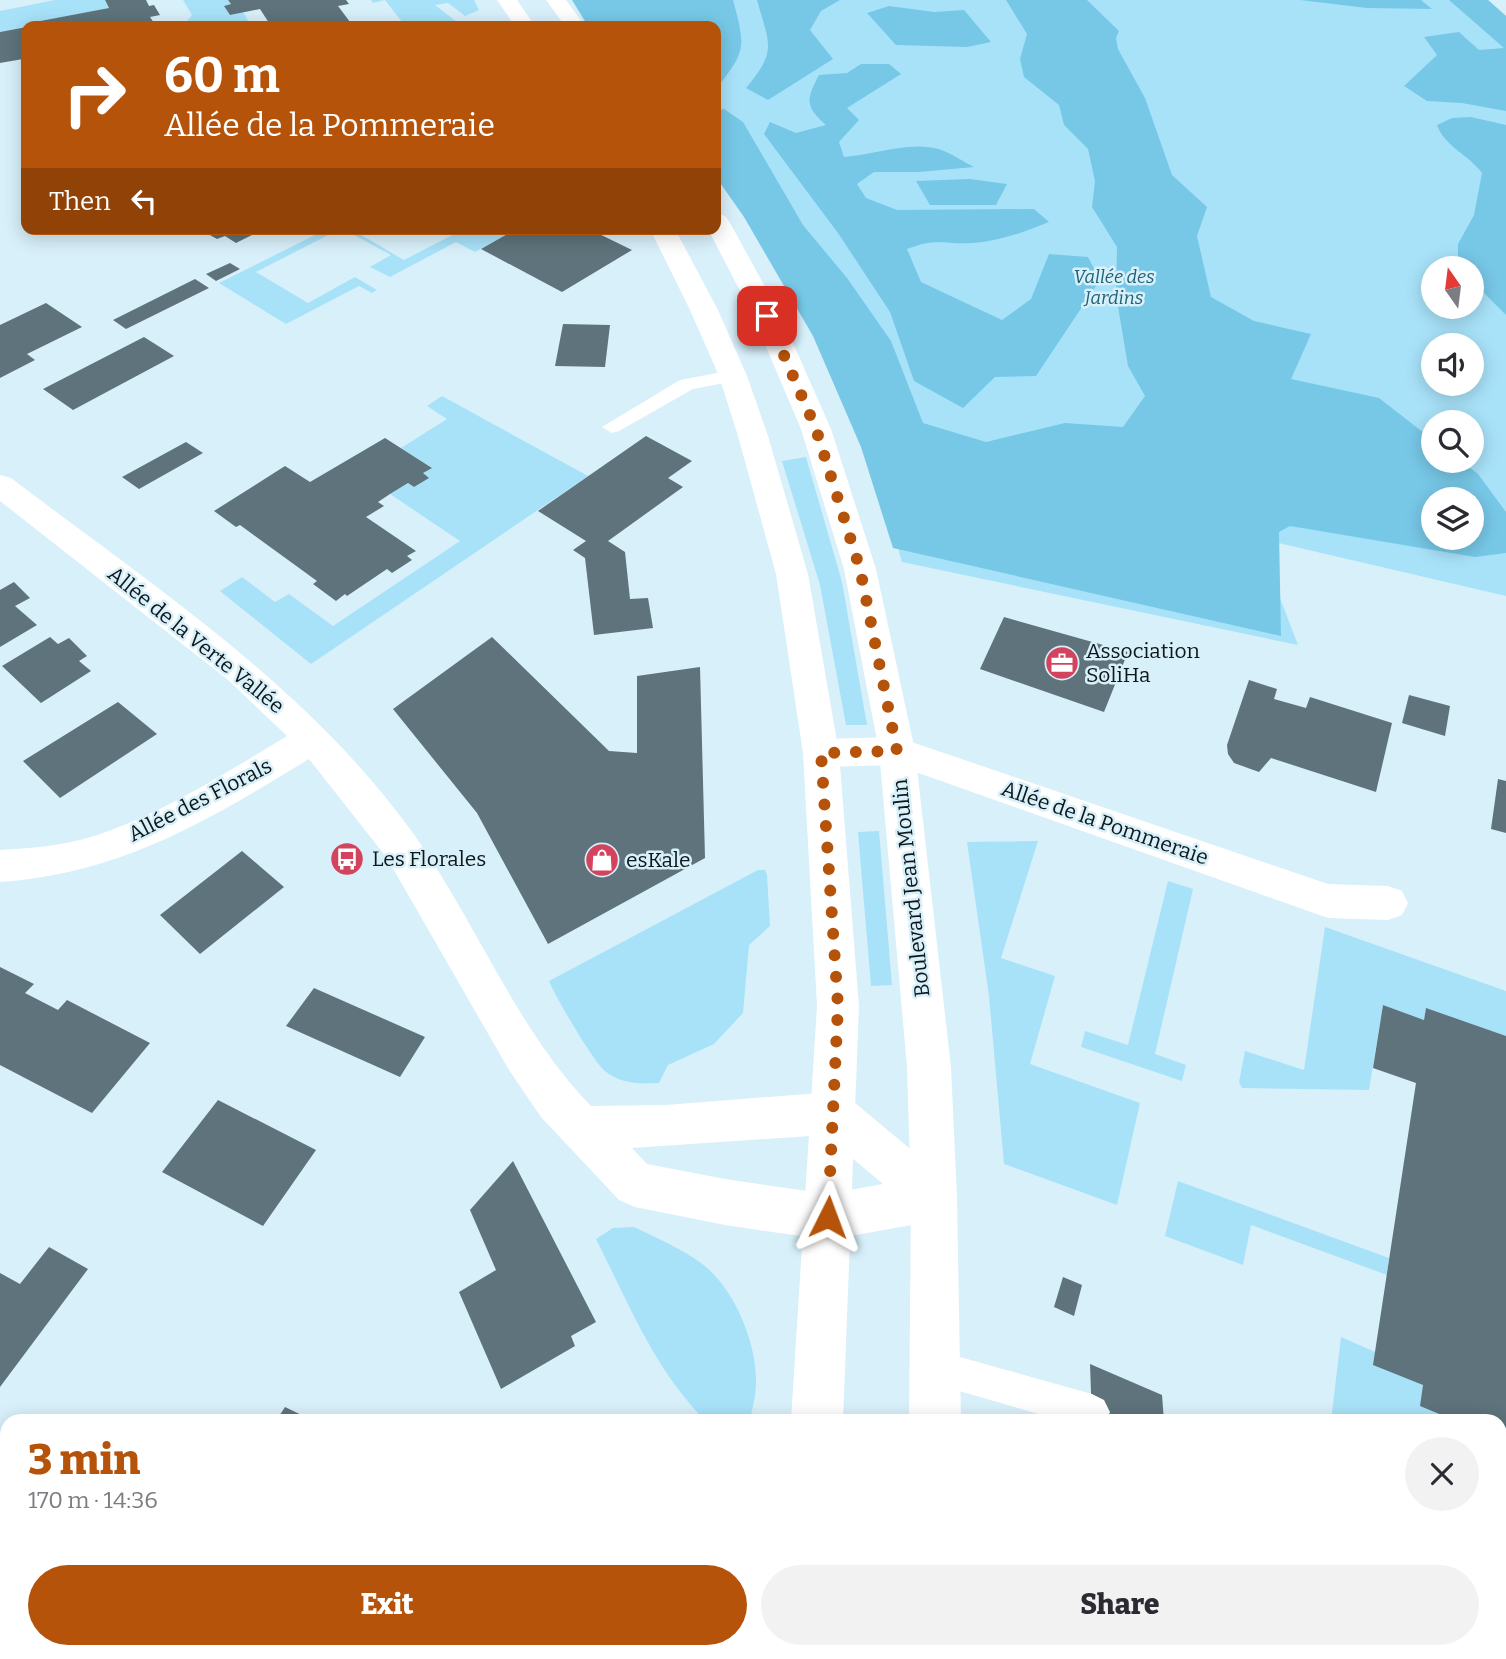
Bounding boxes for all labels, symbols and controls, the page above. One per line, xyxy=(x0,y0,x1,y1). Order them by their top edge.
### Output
text: 60 m xyxy=(164,46,280,105)
icon: right xyxy=(49,49,140,140)
text: Allée de la Pommeraie xyxy=(164,106,495,144)
icon: left xyxy=(125,182,163,220)
text: Then xyxy=(49,186,111,217)
north arrow xyxy=(1421,256,1484,318)
map controls xyxy=(1421,256,1484,550)
park label: Vallée des Jardins xyxy=(1073,266,1155,309)
pin xyxy=(737,286,797,346)
icon: arrive xyxy=(748,297,786,335)
button: sound xyxy=(1421,333,1484,396)
button: search xyxy=(1421,410,1484,473)
button: layers xyxy=(1421,487,1484,550)
street label: Allée de la Verte Vallée xyxy=(102,561,290,719)
place label: Association SoliHa xyxy=(1086,638,1200,688)
office icon: Association SoliHa xyxy=(1043,644,1081,682)
street label: Allée des Florals xyxy=(124,753,276,847)
street label: Allée de la Pommeraie xyxy=(998,775,1212,871)
street label: Boulevard Jean Moulin xyxy=(887,778,935,998)
bus stop icon: Les Florales xyxy=(328,840,366,878)
shop icon: esKale xyxy=(583,841,621,879)
place label: Les Florales xyxy=(372,846,486,872)
place label: esKale xyxy=(626,847,691,873)
position arrow xyxy=(791,1180,865,1254)
text: 3 min xyxy=(28,1435,141,1485)
button: close xyxy=(1405,1437,1479,1511)
text: 170 m · 14:36 xyxy=(28,1486,158,1514)
button: Exit xyxy=(28,1565,747,1645)
button: Share xyxy=(761,1565,1479,1645)

